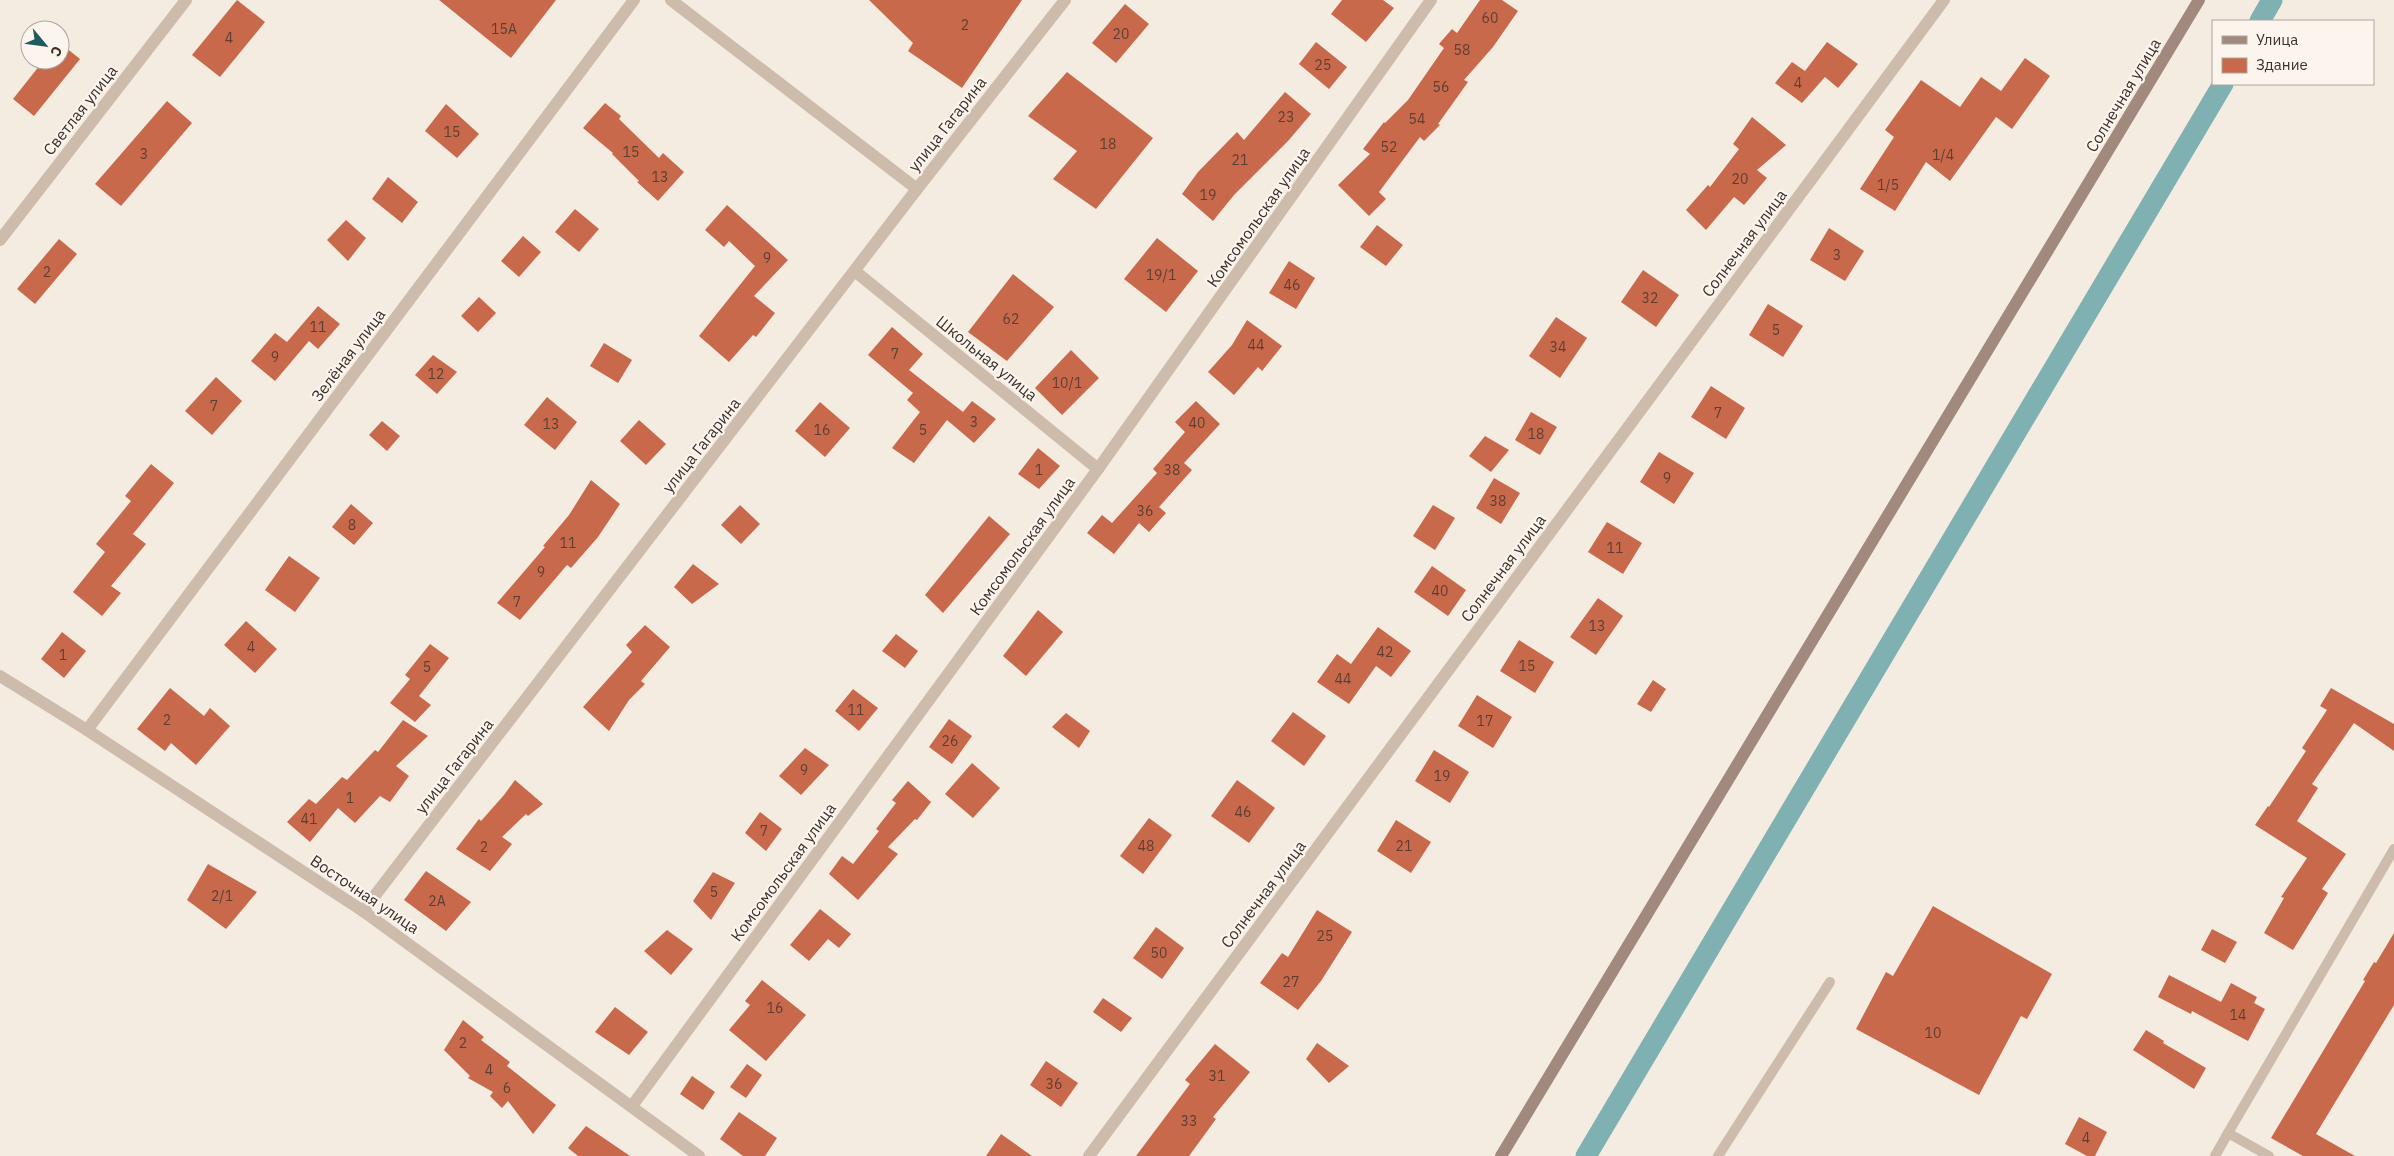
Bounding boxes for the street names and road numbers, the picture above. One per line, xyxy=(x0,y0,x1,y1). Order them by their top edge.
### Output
street label: Солнечная улица xyxy=(2081,34,2165,156)
street label: Светлая улица xyxy=(39,61,122,159)
street label: улица Гагарина xyxy=(904,72,991,176)
street label: Комсомольская улица xyxy=(1202,143,1314,291)
street label: Солнечная улица xyxy=(1697,185,1791,301)
street label: Зелёная улица xyxy=(307,304,390,405)
street label: Школьная улица xyxy=(932,311,1042,405)
street label: улица Гагарина xyxy=(658,393,745,497)
street label: Комсомольская улица xyxy=(965,472,1079,619)
street label: Солнечная улица xyxy=(1456,510,1550,626)
street label: улица Гагарина xyxy=(411,714,498,818)
street label: Комсомольская улица xyxy=(726,798,840,945)
street label: Солнечная улица xyxy=(1216,836,1310,952)
street label: Восточная улица xyxy=(307,850,424,938)

